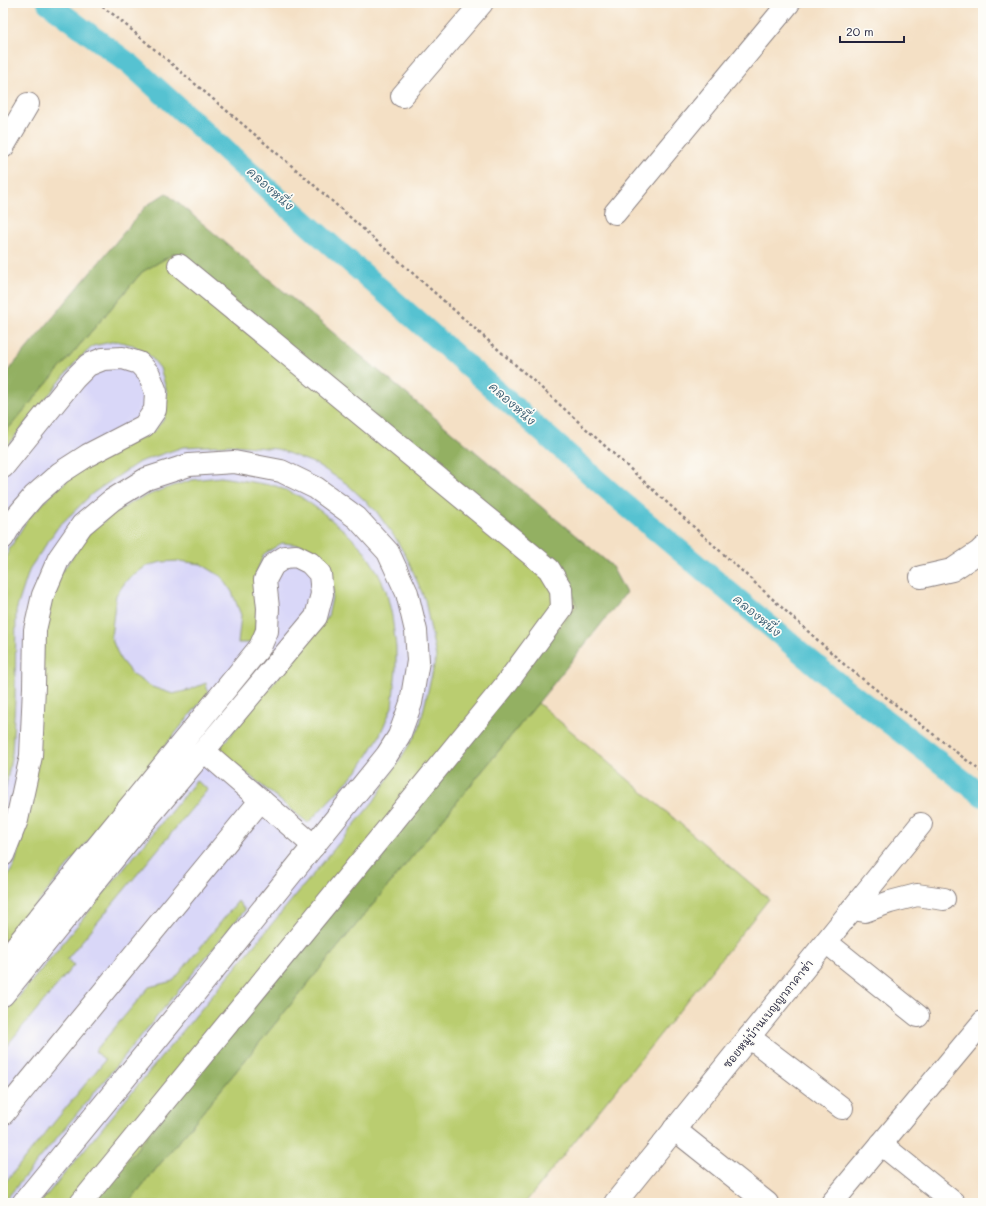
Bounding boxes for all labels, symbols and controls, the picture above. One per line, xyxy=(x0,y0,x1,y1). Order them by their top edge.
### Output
scale bar xyxy=(840,18,904,44)
text: 20 m xyxy=(846,23,874,39)
water label: คลองหนึ่ง xyxy=(244,162,299,213)
water label: คลองหนึ่ง xyxy=(486,377,541,428)
water label: คลองหนึ่ง xyxy=(730,589,786,640)
street label: ซอยหมู่บ้านเบญญาภาคาซ่า xyxy=(719,956,818,1072)

